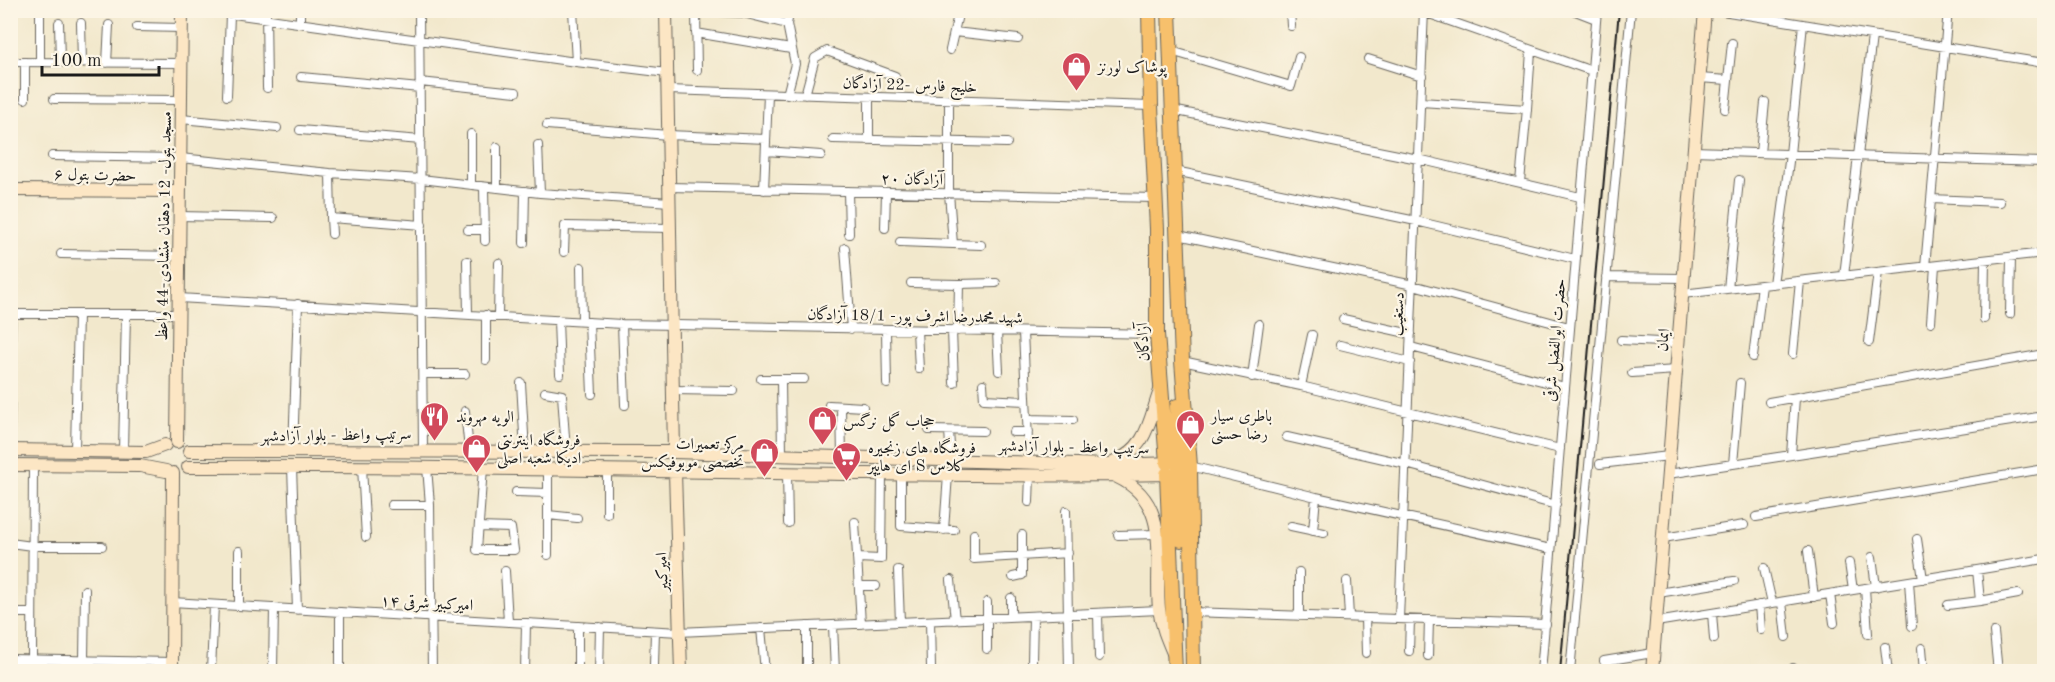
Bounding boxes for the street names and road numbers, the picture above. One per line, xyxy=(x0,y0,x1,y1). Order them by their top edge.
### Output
street label: خلیج فارس -22 آزادگان xyxy=(842,73,978,101)
street label: مسجد بتول- 12 دهقان منشادی-44 واعظ xyxy=(154,111,176,341)
street label: حضرت بتول ۶ xyxy=(54,167,136,186)
street label: ۲۰ آزادگان xyxy=(881,168,945,189)
street label: حضرت ابوالفضل شرقی xyxy=(1542,278,1571,402)
street label: دستغیب xyxy=(1390,292,1409,336)
street label: شهید محمدرضا اشرف پور- 18/1 آزادگان xyxy=(807,304,1023,329)
street label: آزادگان xyxy=(1132,321,1153,362)
street label: ایمان xyxy=(1655,328,1673,352)
street label: سرتیپ واعظ - بلوار آزادشهر xyxy=(259,424,412,448)
street label: سرتیپ واعظ - بلوار آزادشهر xyxy=(996,436,1149,460)
street label: امیرکبیر xyxy=(653,552,672,594)
street label: ۱۴ امیرکبیر شرقی xyxy=(380,593,474,615)

